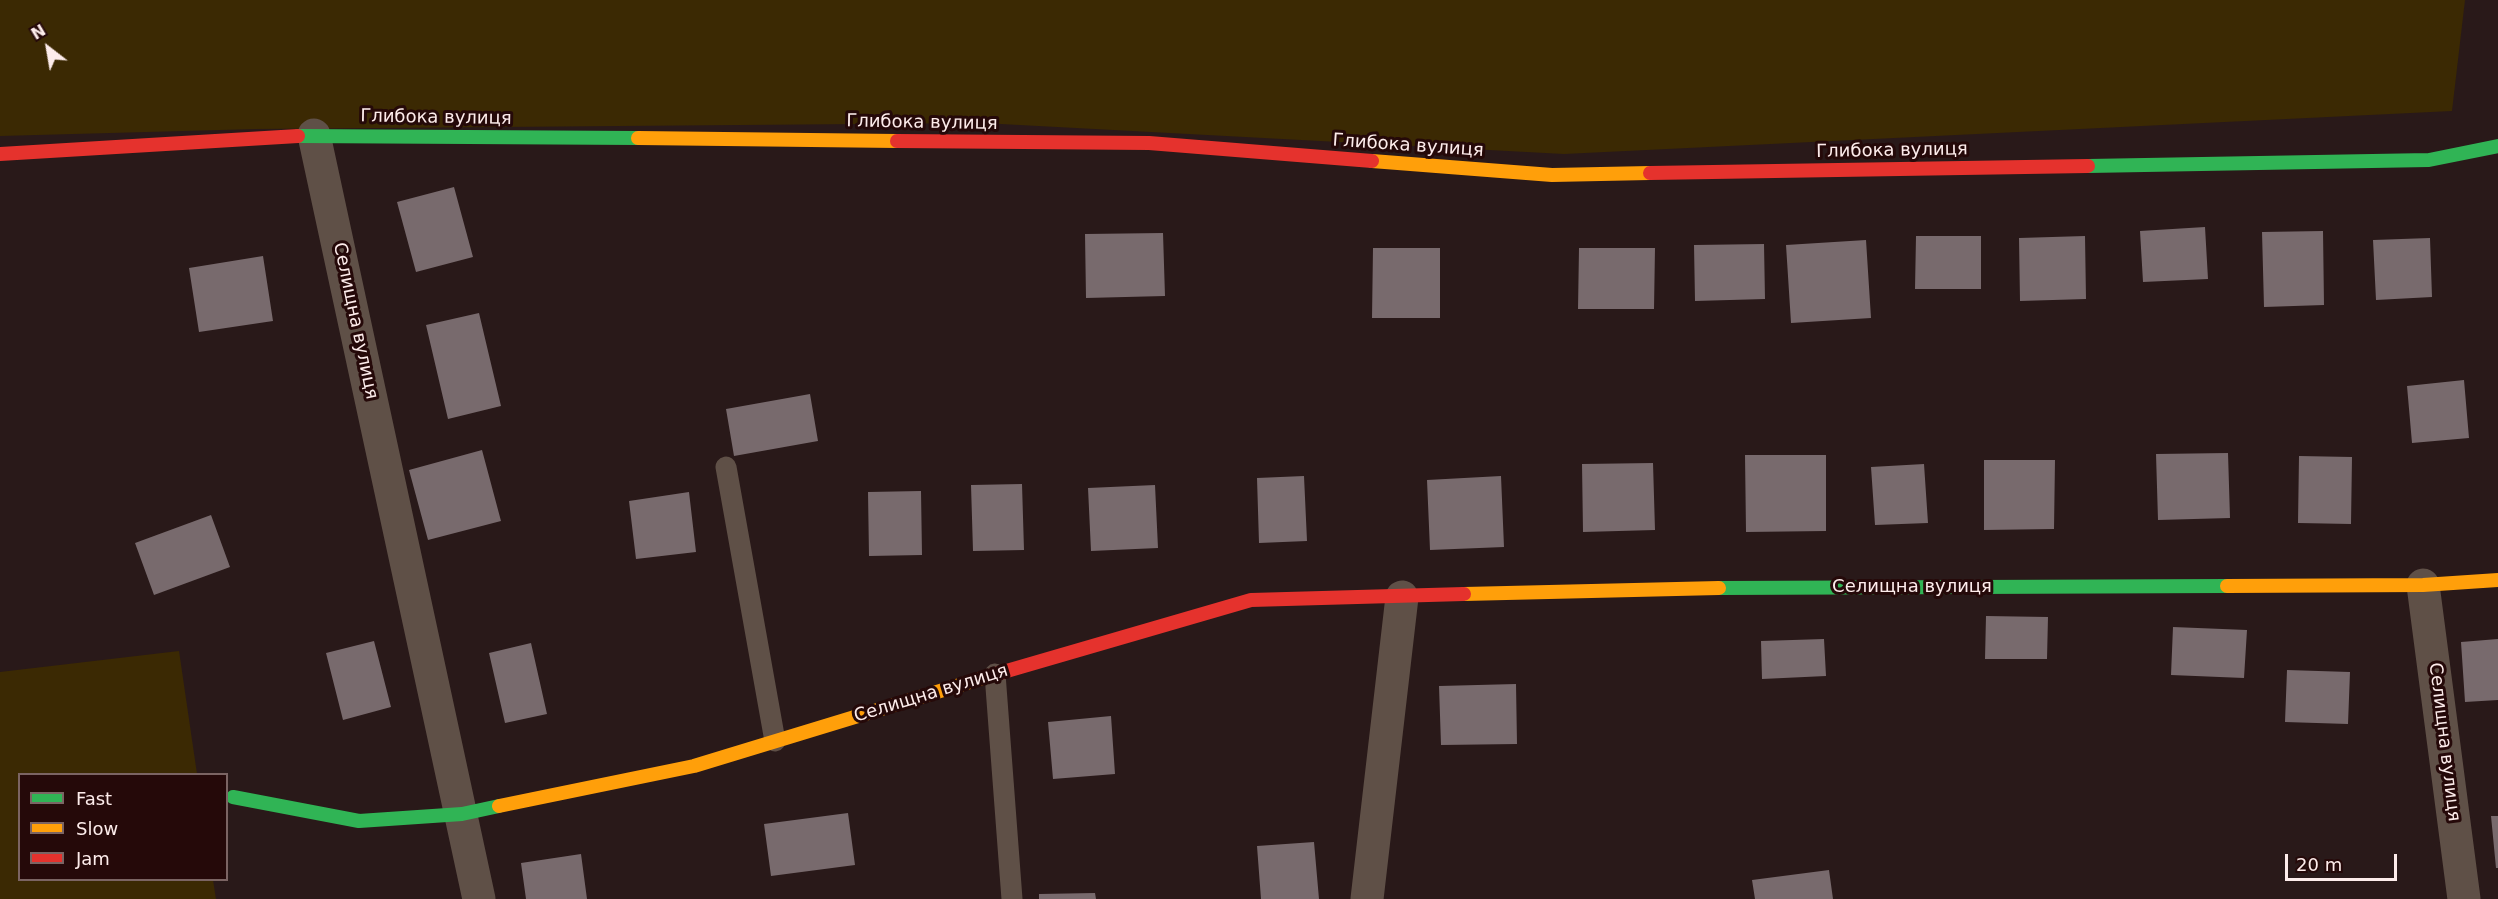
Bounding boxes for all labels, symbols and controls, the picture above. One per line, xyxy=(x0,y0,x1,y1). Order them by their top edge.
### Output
north arrow xyxy=(18,18,78,78)
text: N xyxy=(28,21,49,44)
street label: Глибока вулиця xyxy=(360,106,512,130)
street label: Глибока вулиця xyxy=(846,111,998,135)
street label: Глибока вулиця xyxy=(1332,130,1484,162)
street label: Глибока вулиця xyxy=(1816,139,1968,163)
street label: Селищна вулиця xyxy=(328,241,382,401)
street label: Селищна вулиця xyxy=(1832,576,1992,598)
street label: Селищна вулиця xyxy=(851,660,1011,728)
street label: Селищна вулиця xyxy=(2424,661,2464,823)
legend xyxy=(18,773,228,881)
text: Fast xyxy=(76,788,112,809)
text: Slow xyxy=(76,818,118,839)
scale bar xyxy=(2288,842,2400,880)
text: Jam xyxy=(76,848,110,869)
text: 20 m xyxy=(2296,854,2342,875)

